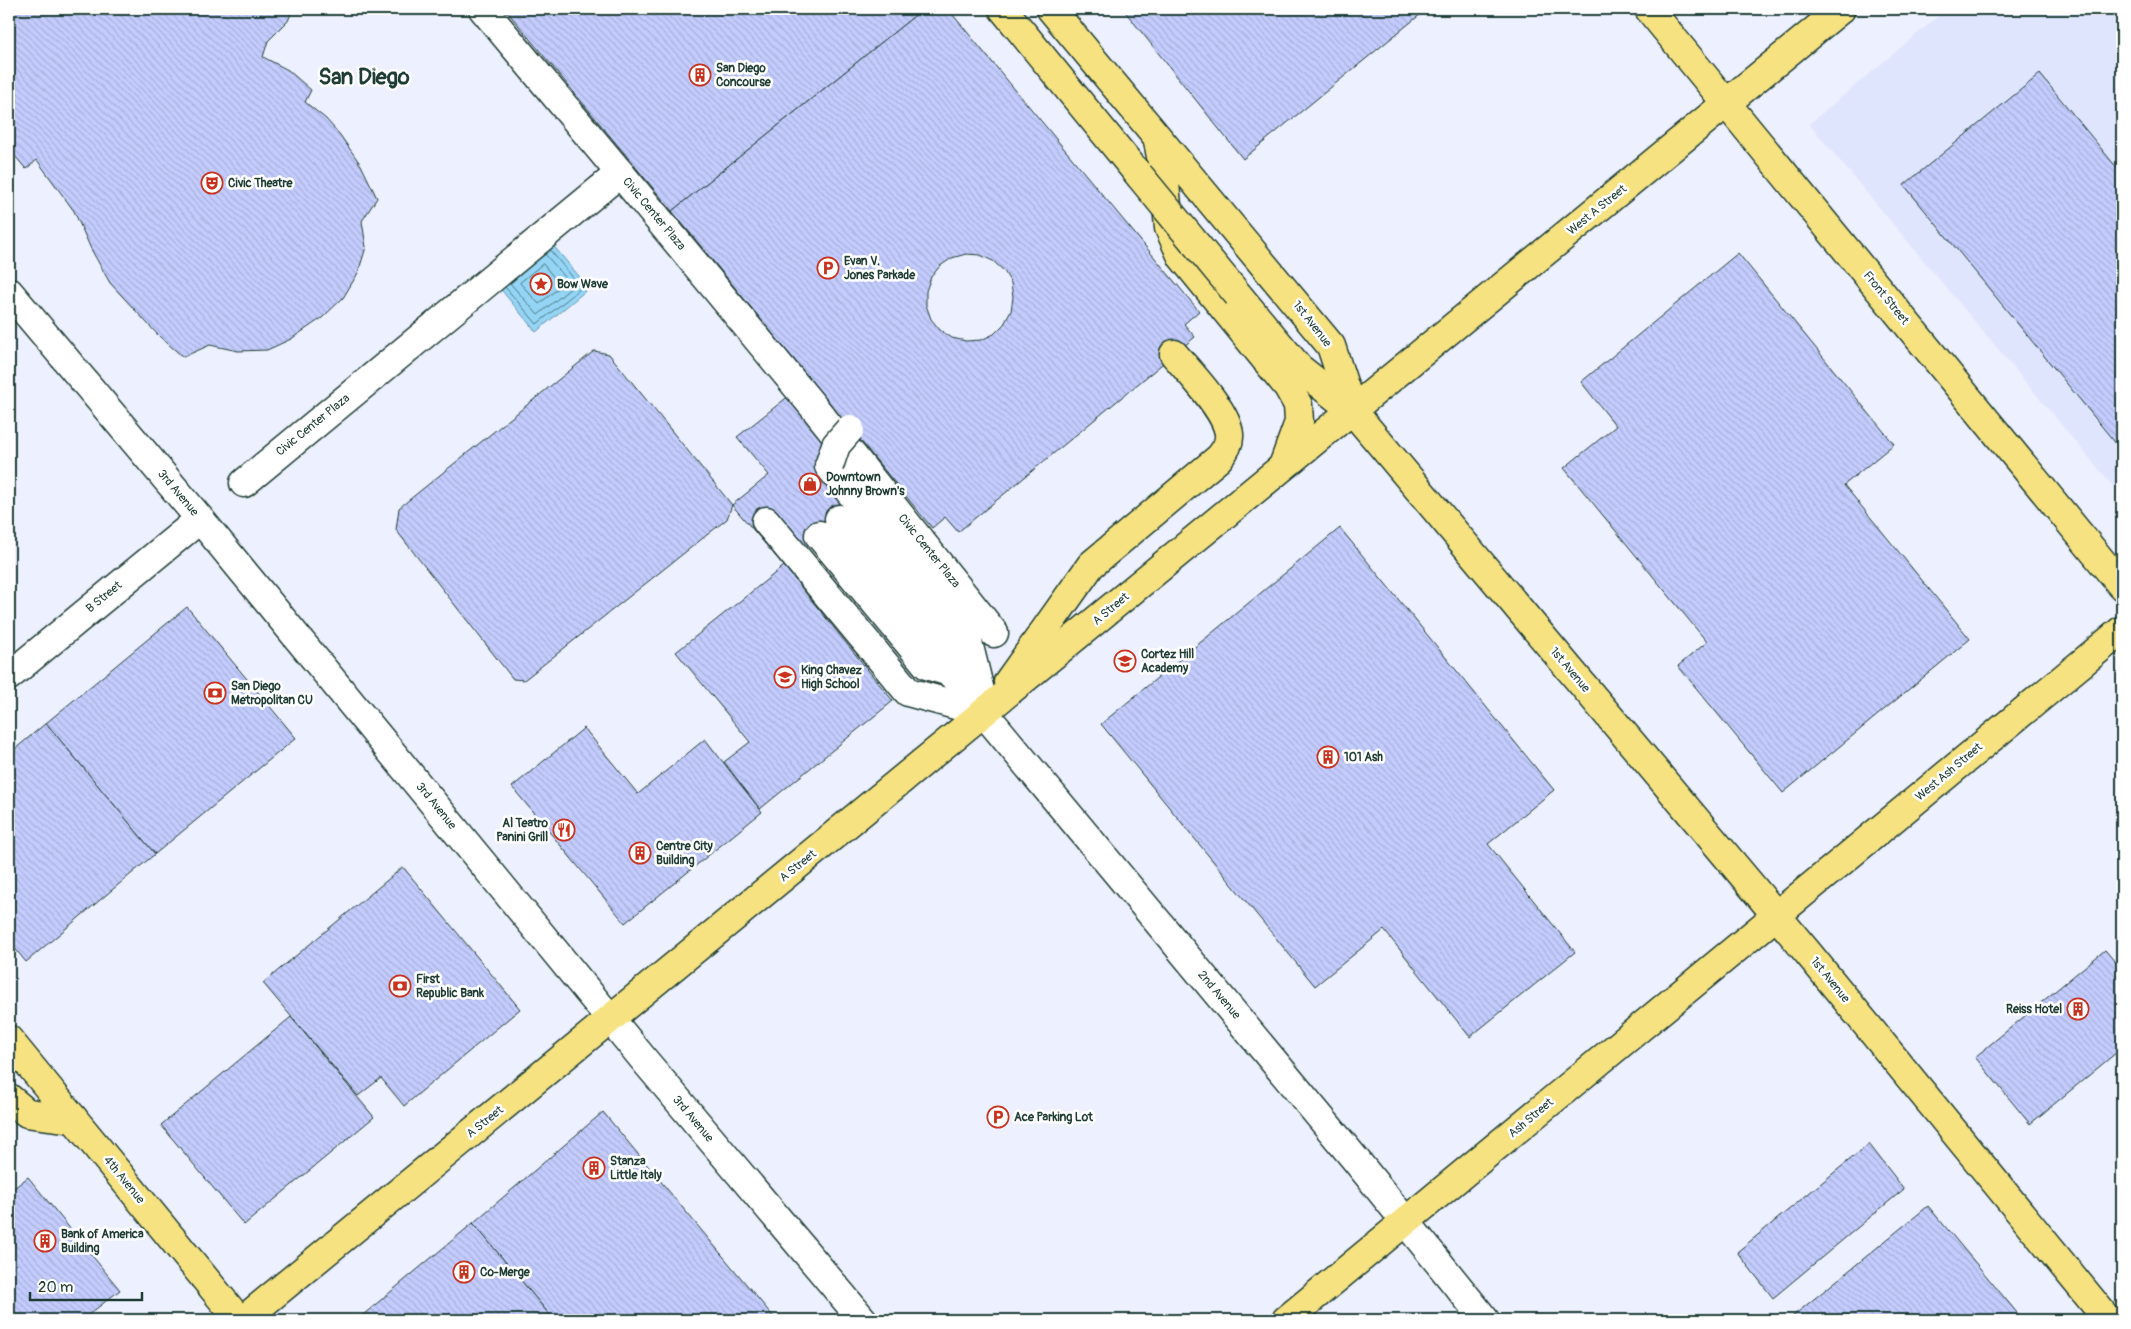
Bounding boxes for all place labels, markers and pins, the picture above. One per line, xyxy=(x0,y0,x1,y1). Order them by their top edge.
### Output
place label: San Diego Concourse xyxy=(716,61,772,90)
building icon: San Diego Concourse xyxy=(688,63,712,87)
theatre icon: Civic Theatre xyxy=(200,171,224,195)
place label: Civic Theatre xyxy=(228,176,293,191)
place label: Evan V. Jones Parkade xyxy=(844,254,916,283)
parking icon: Evan V. Jones Parkade xyxy=(816,256,840,280)
place icon: Bow Wave xyxy=(529,272,553,296)
place label: Bow Wave xyxy=(557,277,609,292)
place label: Downtown Johnny Brown's xyxy=(826,470,905,499)
shop icon: Downtown Johnny Brown's xyxy=(798,472,822,496)
place label: Cortez Hill Academy xyxy=(1141,647,1194,676)
school or university icon: Cortez Hill Academy xyxy=(1113,649,1137,673)
place label: King Chavez High School xyxy=(801,663,863,692)
school or university icon: King Chavez High School xyxy=(773,665,797,689)
place label: San Diego Metropolitan CU xyxy=(231,679,313,708)
bank icon: San Diego Metropolitan CU xyxy=(203,681,227,705)
building icon: 101 Ash xyxy=(1316,745,1340,769)
place label: 101 Ash xyxy=(1344,750,1383,765)
place label: Al Teatro Panini Grill xyxy=(496,816,549,845)
restaurant icon: Al Teatro Panini Grill xyxy=(552,818,576,842)
place label: Centre City Building xyxy=(656,839,714,868)
building icon: Centre City Building xyxy=(628,841,652,865)
place label: First Republic Bank xyxy=(416,972,485,1001)
bank icon: First Republic Bank xyxy=(388,974,412,998)
building icon: Reiss Hotel xyxy=(2066,997,2090,1021)
place label: Reiss Hotel xyxy=(2006,1002,2062,1017)
parking icon: Ace Parking Lot xyxy=(986,1105,1010,1129)
place label: Ace Parking Lot xyxy=(1014,1110,1094,1125)
place label: Stanza Little Italy xyxy=(610,1154,663,1183)
building icon: Stanza Little Italy xyxy=(582,1156,606,1180)
place label: Bank of America Building xyxy=(61,1227,144,1256)
building icon: Bank of America Building xyxy=(33,1229,57,1253)
building icon: Co-Merge xyxy=(452,1260,476,1284)
place label: Co-Merge xyxy=(480,1265,531,1280)

